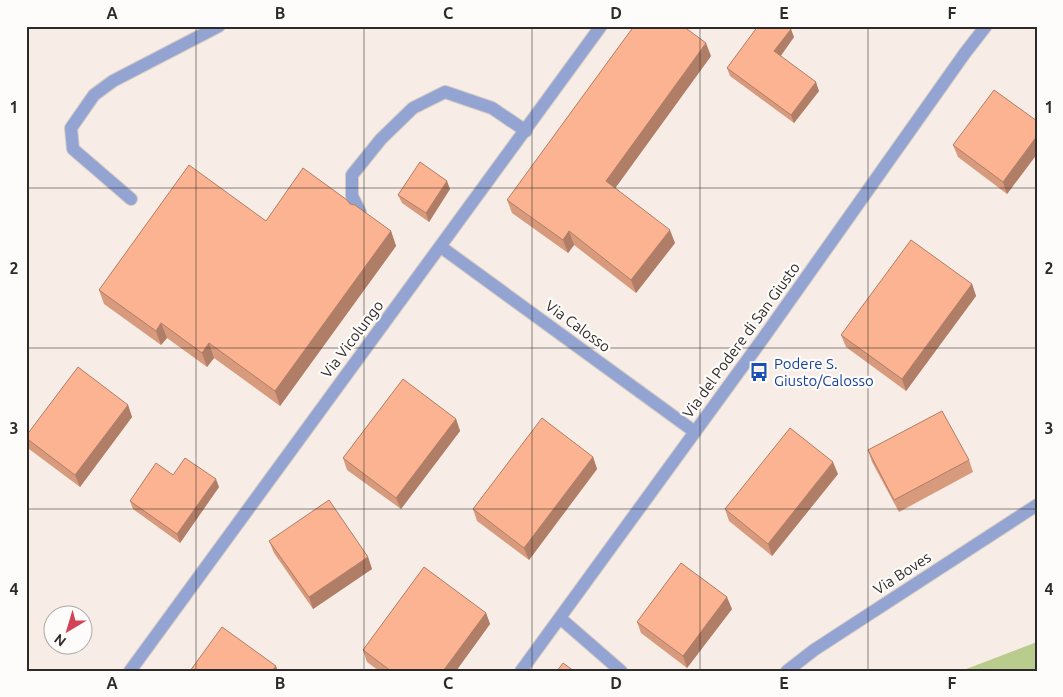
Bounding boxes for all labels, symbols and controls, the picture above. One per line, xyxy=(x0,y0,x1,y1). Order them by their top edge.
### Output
text: A xyxy=(106,4,118,22)
text: B xyxy=(275,4,285,22)
text: C xyxy=(443,4,453,22)
text: D xyxy=(610,4,622,22)
text: E xyxy=(779,4,789,22)
text: F xyxy=(948,4,957,22)
text: 1 xyxy=(9,98,19,116)
text: 1 xyxy=(1044,98,1054,116)
text: 2 xyxy=(9,259,19,277)
street label: Via del Podere di San Giusto xyxy=(679,259,803,421)
text: 2 xyxy=(1044,259,1054,277)
street label: Via Vicolungo xyxy=(317,297,387,381)
street label: Via Calosso xyxy=(542,297,614,355)
place label: Podere S. Giusto/Calosso xyxy=(774,355,874,389)
bus stop icon: Podere S. Giusto/Calosso xyxy=(748,361,770,383)
text: 3 xyxy=(9,419,19,437)
text: 3 xyxy=(1044,419,1054,437)
street label: Via Boves xyxy=(870,548,934,598)
text: 4 xyxy=(9,580,19,598)
text: 4 xyxy=(1044,580,1054,598)
north arrow xyxy=(42,604,92,654)
text: N xyxy=(51,631,69,650)
text: A xyxy=(106,674,118,692)
text: B xyxy=(275,674,285,692)
text: C xyxy=(443,674,453,692)
text: D xyxy=(610,674,622,692)
text: E xyxy=(779,674,789,692)
text: F xyxy=(948,674,957,692)

